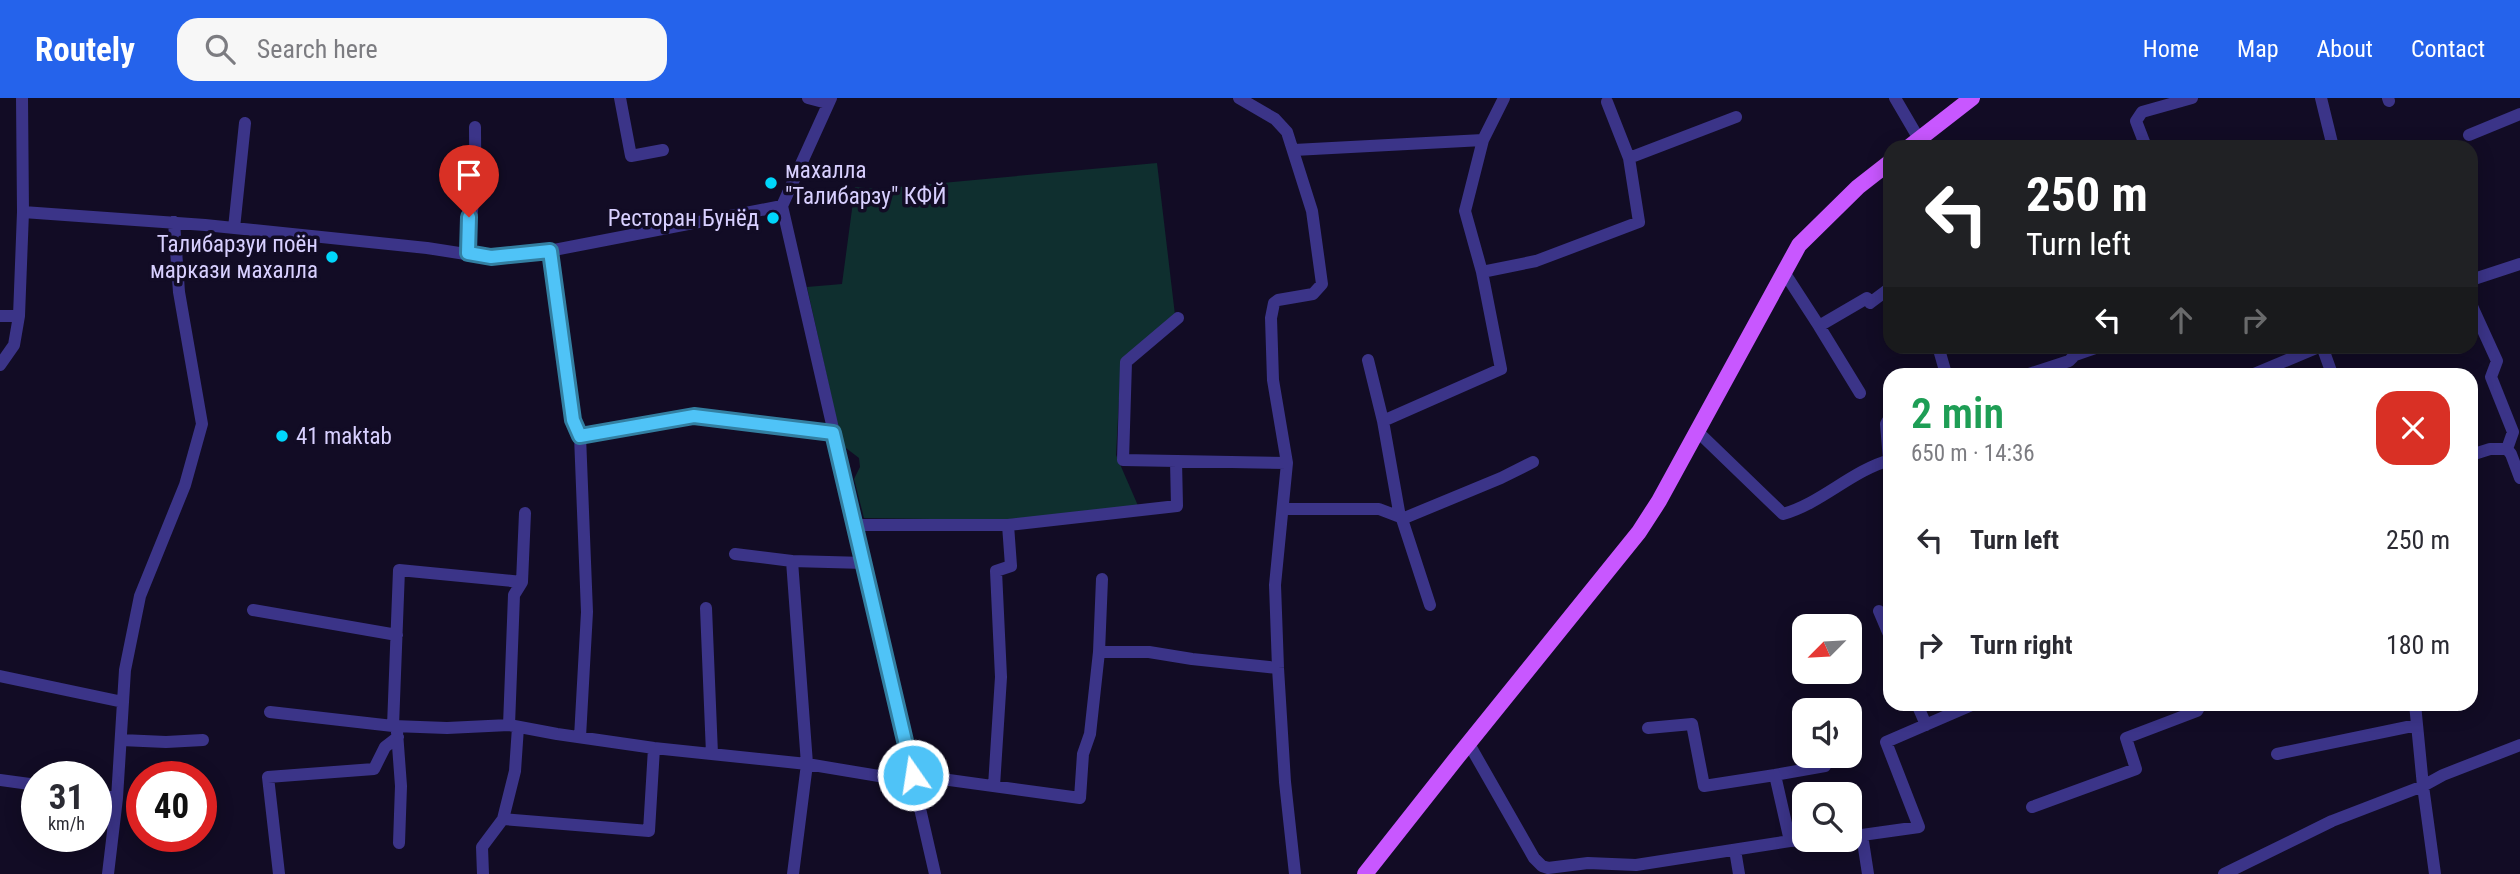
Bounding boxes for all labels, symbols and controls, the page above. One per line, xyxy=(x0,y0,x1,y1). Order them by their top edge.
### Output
search box xyxy=(177,18,667,81)
text: Routely xyxy=(35,30,135,69)
icon: search xyxy=(201,30,239,68)
text: Search here xyxy=(257,34,378,64)
text: Home xyxy=(2143,35,2199,63)
text: Map xyxy=(2237,35,2279,63)
text: About xyxy=(2317,35,2373,63)
text: Contact xyxy=(2411,35,2485,63)
pin xyxy=(439,145,499,217)
icon: arrive xyxy=(450,156,488,194)
place label: махалла "Талибарзу" КФЙ xyxy=(785,157,946,210)
text: 250 m xyxy=(2026,166,2148,223)
icon: left xyxy=(1911,168,2002,259)
marker: махалла "Талибарзу" КФЙ xyxy=(763,175,779,191)
place label: Ресторан Бунёд xyxy=(608,205,759,232)
marker: Ресторан Бунёд xyxy=(765,210,781,226)
text: Turn left xyxy=(2026,225,2131,263)
place label: Талибарзуи поён маркази махалла xyxy=(150,231,318,284)
marker: Талибарзуи поён маркази махалла xyxy=(324,249,340,265)
icon: left xyxy=(2089,301,2127,339)
icon: ahead xyxy=(2162,301,2200,339)
icon: right xyxy=(2235,301,2273,339)
text: 2 min xyxy=(1911,389,2004,438)
button: close xyxy=(2376,391,2450,465)
place label: 41 maktab xyxy=(296,423,392,450)
marker: 41 maktab xyxy=(274,428,290,444)
text: 650 m · 14:36 xyxy=(1911,440,2035,467)
icon: left xyxy=(1911,521,1949,559)
text: Turn left xyxy=(1970,525,2059,555)
text: 250 m xyxy=(2386,525,2450,555)
north arrow xyxy=(1792,614,1862,684)
map controls xyxy=(1792,614,1862,852)
icon: right xyxy=(1911,626,1949,664)
text: Turn right xyxy=(1970,630,2072,660)
text: 180 m xyxy=(2386,630,2450,660)
button: sound xyxy=(1792,698,1862,768)
position arrow xyxy=(876,738,950,812)
speed limit sign: 40 xyxy=(126,761,217,852)
text: 31 xyxy=(49,777,84,818)
button: search xyxy=(1792,782,1862,852)
text: km/h xyxy=(48,813,85,834)

